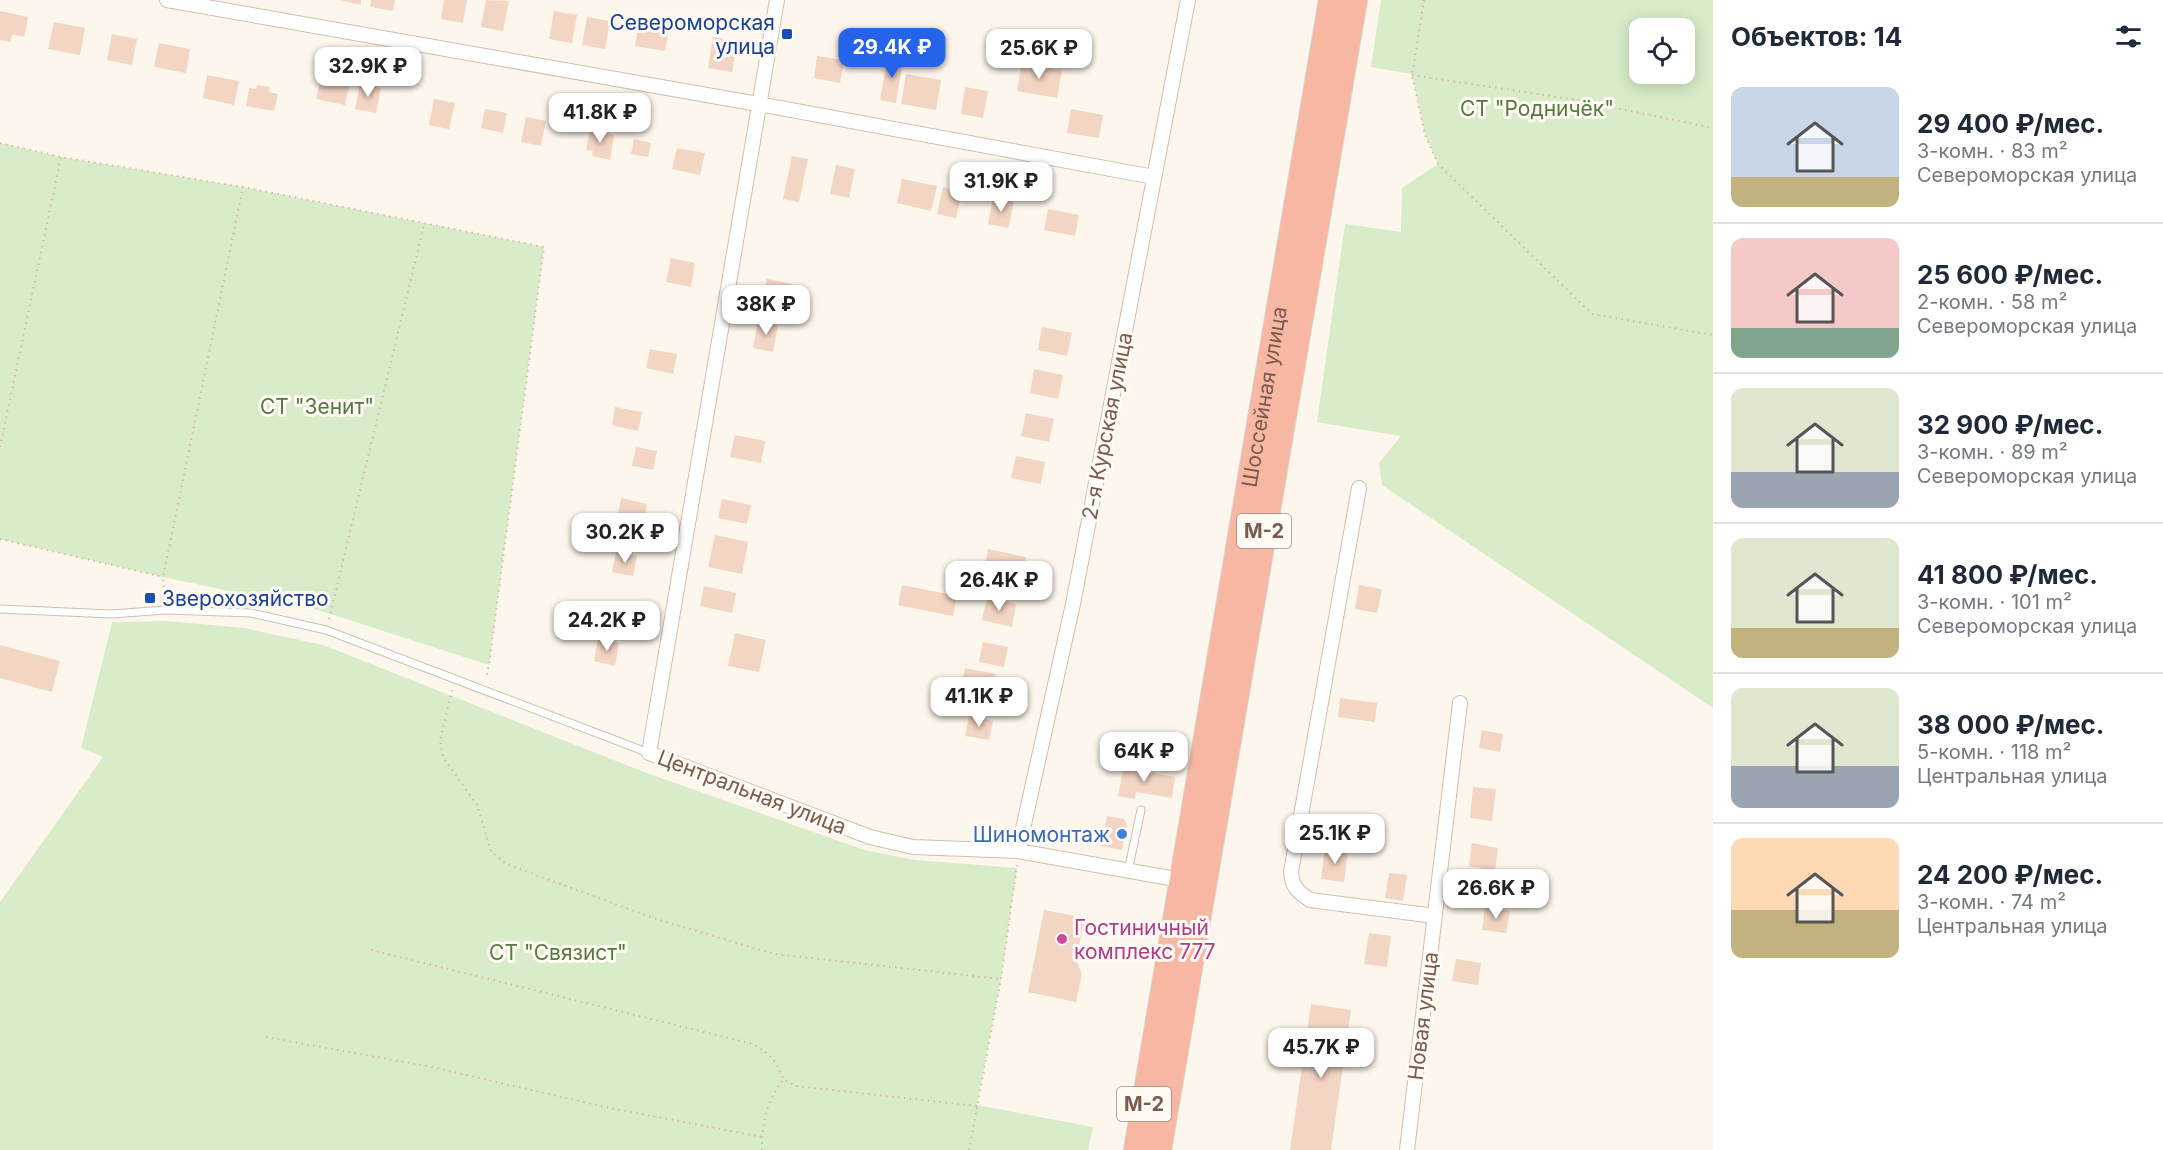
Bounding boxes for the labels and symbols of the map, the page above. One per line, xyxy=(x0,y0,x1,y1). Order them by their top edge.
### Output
place label: Североморская улица xyxy=(609,10,775,59)
marker: Североморская улица xyxy=(780,27,794,41)
pin: 29.4K ₽ xyxy=(837,28,947,79)
pin: 25.6K ₽ xyxy=(984,29,1094,80)
pin: 32.9K ₽ xyxy=(313,47,423,98)
pin: 41.8K ₽ xyxy=(545,93,655,144)
park label: СТ "Родничёк" xyxy=(1460,96,1614,121)
pin: 31.9K ₽ xyxy=(946,162,1056,213)
pin: 38K ₽ xyxy=(724,285,808,336)
street label: Шоссейная улица xyxy=(1236,305,1291,489)
street label: 2-я Курская улица xyxy=(1077,330,1137,522)
park label: СТ "Зенит" xyxy=(260,394,374,419)
pin: 30.2K ₽ xyxy=(570,513,680,564)
road number: М-2 xyxy=(1237,514,1291,548)
pin: 26.4K ₽ xyxy=(944,561,1054,612)
place label: Зверохозяйство xyxy=(162,586,329,611)
marker: Зверохозяйство xyxy=(143,591,157,605)
pin: 24.2K ₽ xyxy=(552,601,662,652)
pin: 41.1K ₽ xyxy=(924,677,1034,728)
pin: 64K ₽ xyxy=(1102,732,1186,783)
street label: Центральная улица xyxy=(654,744,850,840)
pin: 25.1K ₽ xyxy=(1280,814,1390,865)
place label: Шиномонтаж xyxy=(973,822,1110,847)
marker: Шиномонтаж xyxy=(1115,827,1129,841)
pin: 26.6K ₽ xyxy=(1441,869,1551,920)
place label: Гостиничный комплекс 777 xyxy=(1074,915,1216,964)
marker: Гостиничный комплекс 777 xyxy=(1055,932,1069,946)
park label: СТ "Связист" xyxy=(489,940,627,965)
street label: Новая улица xyxy=(1403,950,1443,1082)
pin: 45.7K ₽ xyxy=(1266,1028,1376,1079)
road number: М-2 xyxy=(1117,1087,1171,1121)

